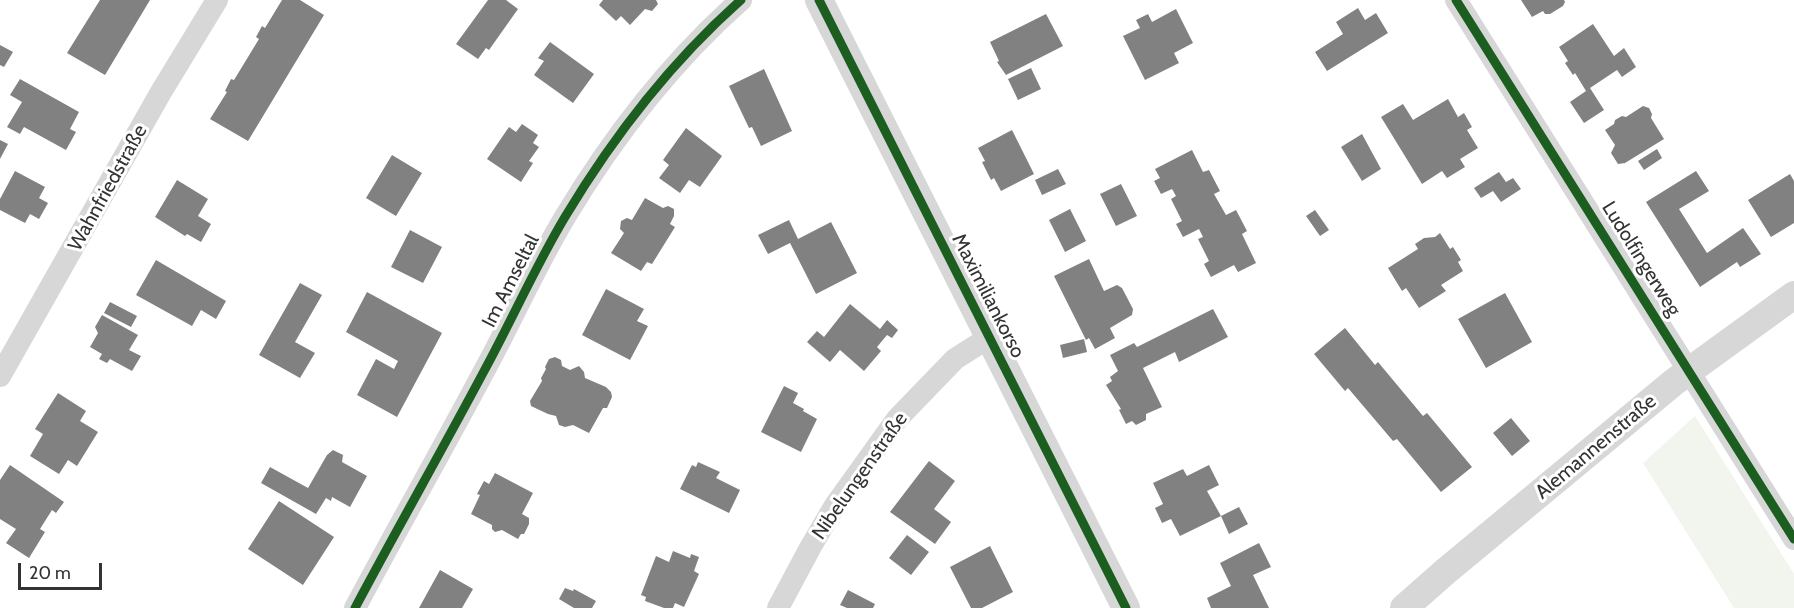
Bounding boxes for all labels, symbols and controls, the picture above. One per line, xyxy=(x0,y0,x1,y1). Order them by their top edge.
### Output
street label: Wahnfriedstraße xyxy=(63,121,153,255)
street label: Ludolfingerweg xyxy=(1596,197,1686,321)
street label: Maximiliankorso xyxy=(946,230,1030,362)
street label: Im Amseltal xyxy=(477,231,545,331)
street label: Alemannenstraße xyxy=(1531,389,1661,505)
street label: Nibelungenstraße xyxy=(807,408,913,544)
scale bar xyxy=(21,551,105,589)
text: 20 m xyxy=(29,562,71,584)

